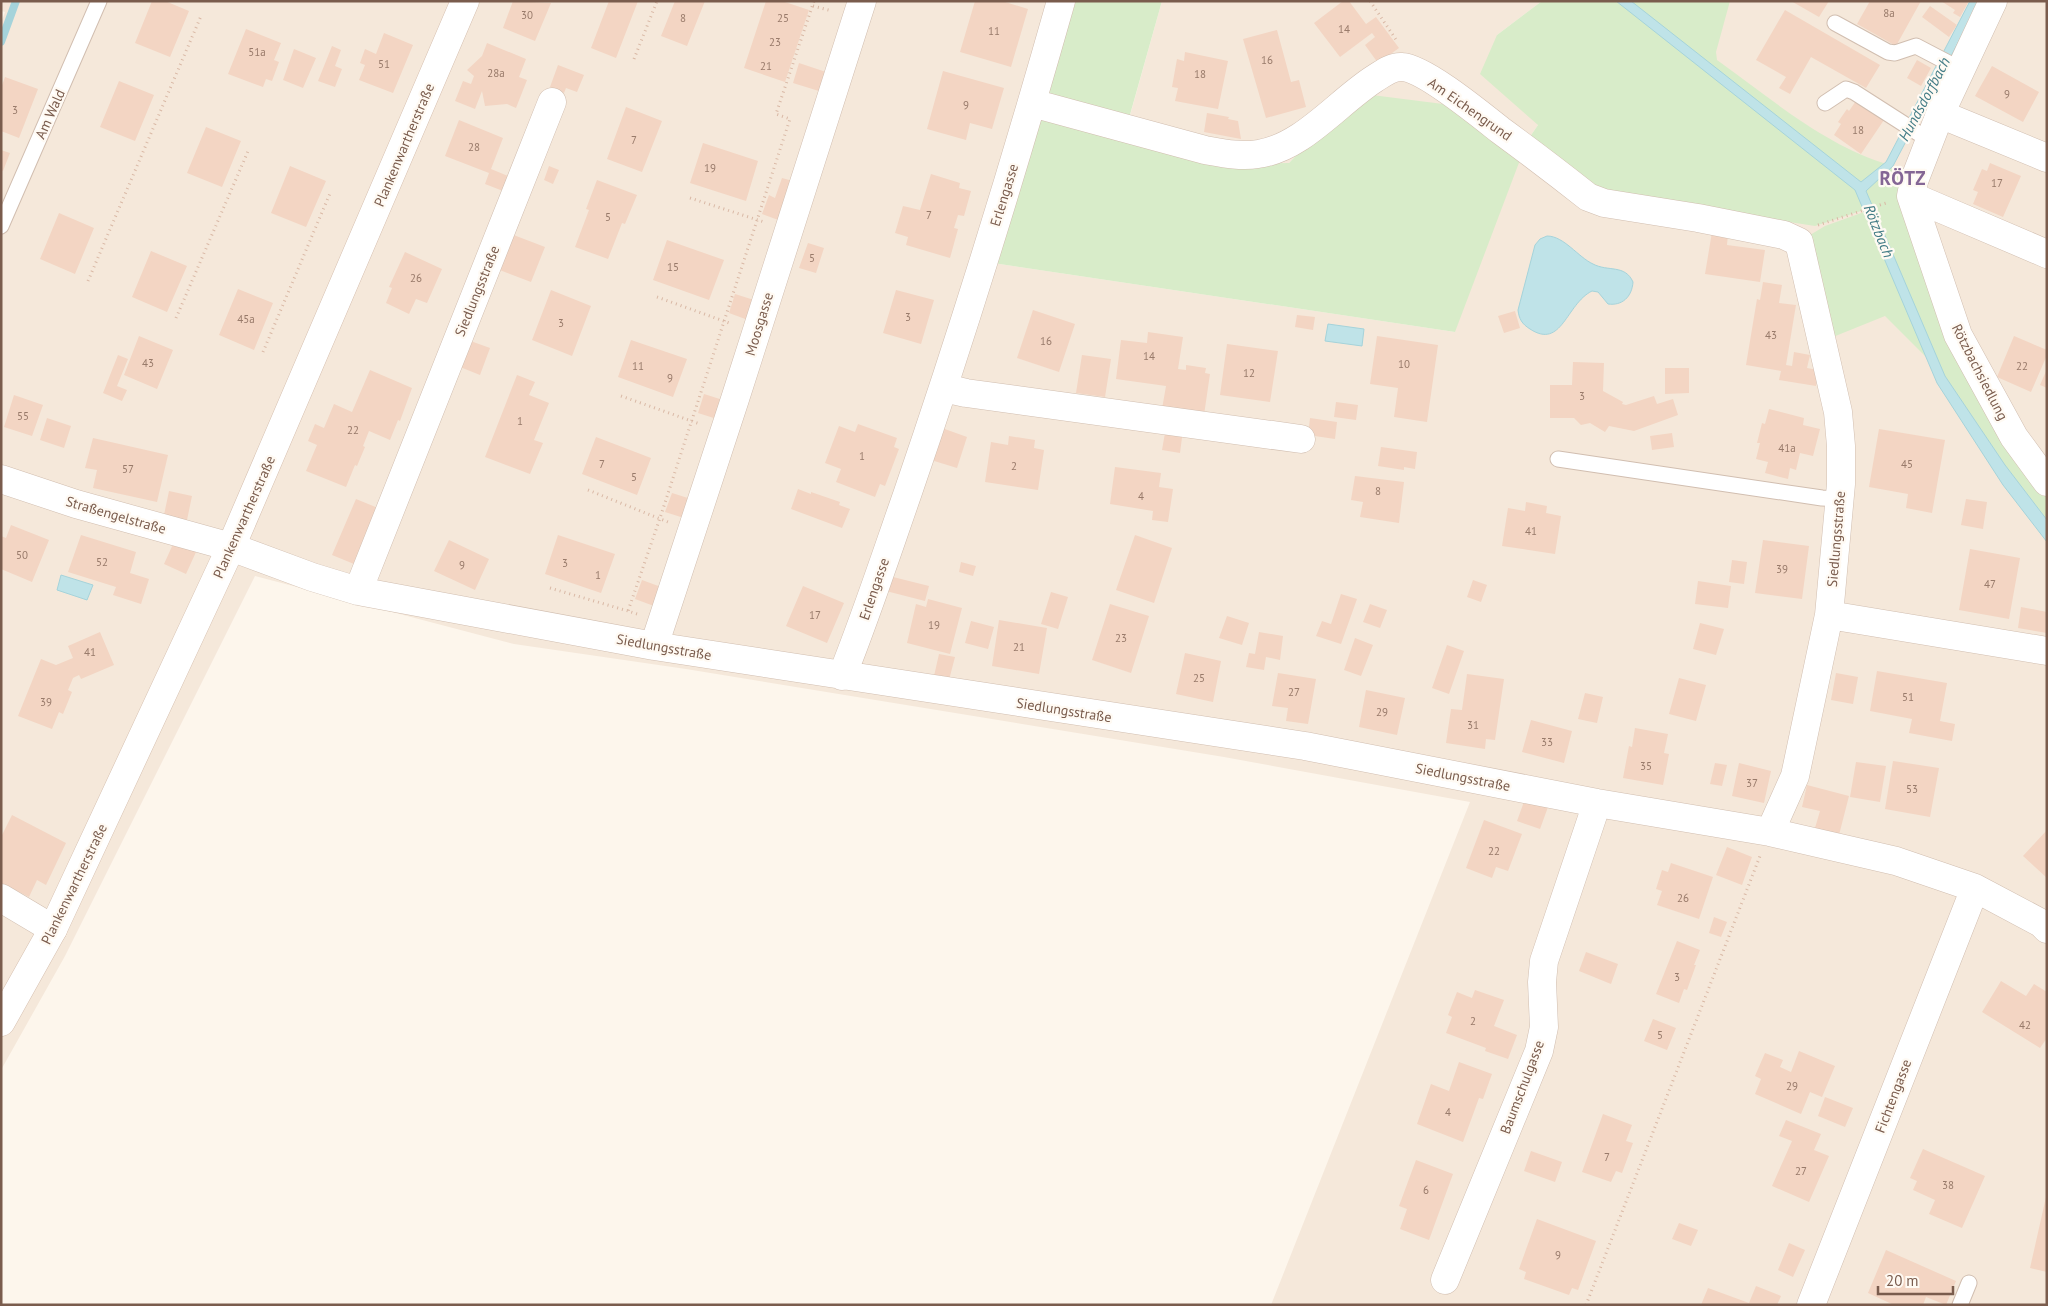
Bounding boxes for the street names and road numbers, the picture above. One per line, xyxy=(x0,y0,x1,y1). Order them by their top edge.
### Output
street label: Am Eichengrund xyxy=(1425,73,1515,145)
street label: Plankenwartherstraße xyxy=(370,81,438,209)
street label: Am Wald xyxy=(31,86,69,142)
street label: Erlengasse xyxy=(986,162,1022,228)
street label: Siedlungsstraße xyxy=(451,243,503,339)
street label: Moosgasse xyxy=(741,290,777,358)
street label: Rötzbachsiedlung xyxy=(1948,321,2012,423)
street label: Plankenwartherstraße xyxy=(209,453,279,581)
street label: Siedlungsstraße xyxy=(1823,490,1849,588)
street label: Straßengelstraße xyxy=(64,492,168,538)
street label: Erlengasse xyxy=(855,556,893,622)
street label: Siedlungsstraße xyxy=(615,630,713,664)
street label: Siedlungsstraße xyxy=(1015,694,1113,726)
street label: Siedlungsstraße xyxy=(1414,759,1512,795)
street label: Plankenwartherstraße xyxy=(37,821,111,947)
street label: Baumschulgasse xyxy=(1496,1038,1548,1136)
street label: Fichtengasse xyxy=(1871,1057,1915,1135)

